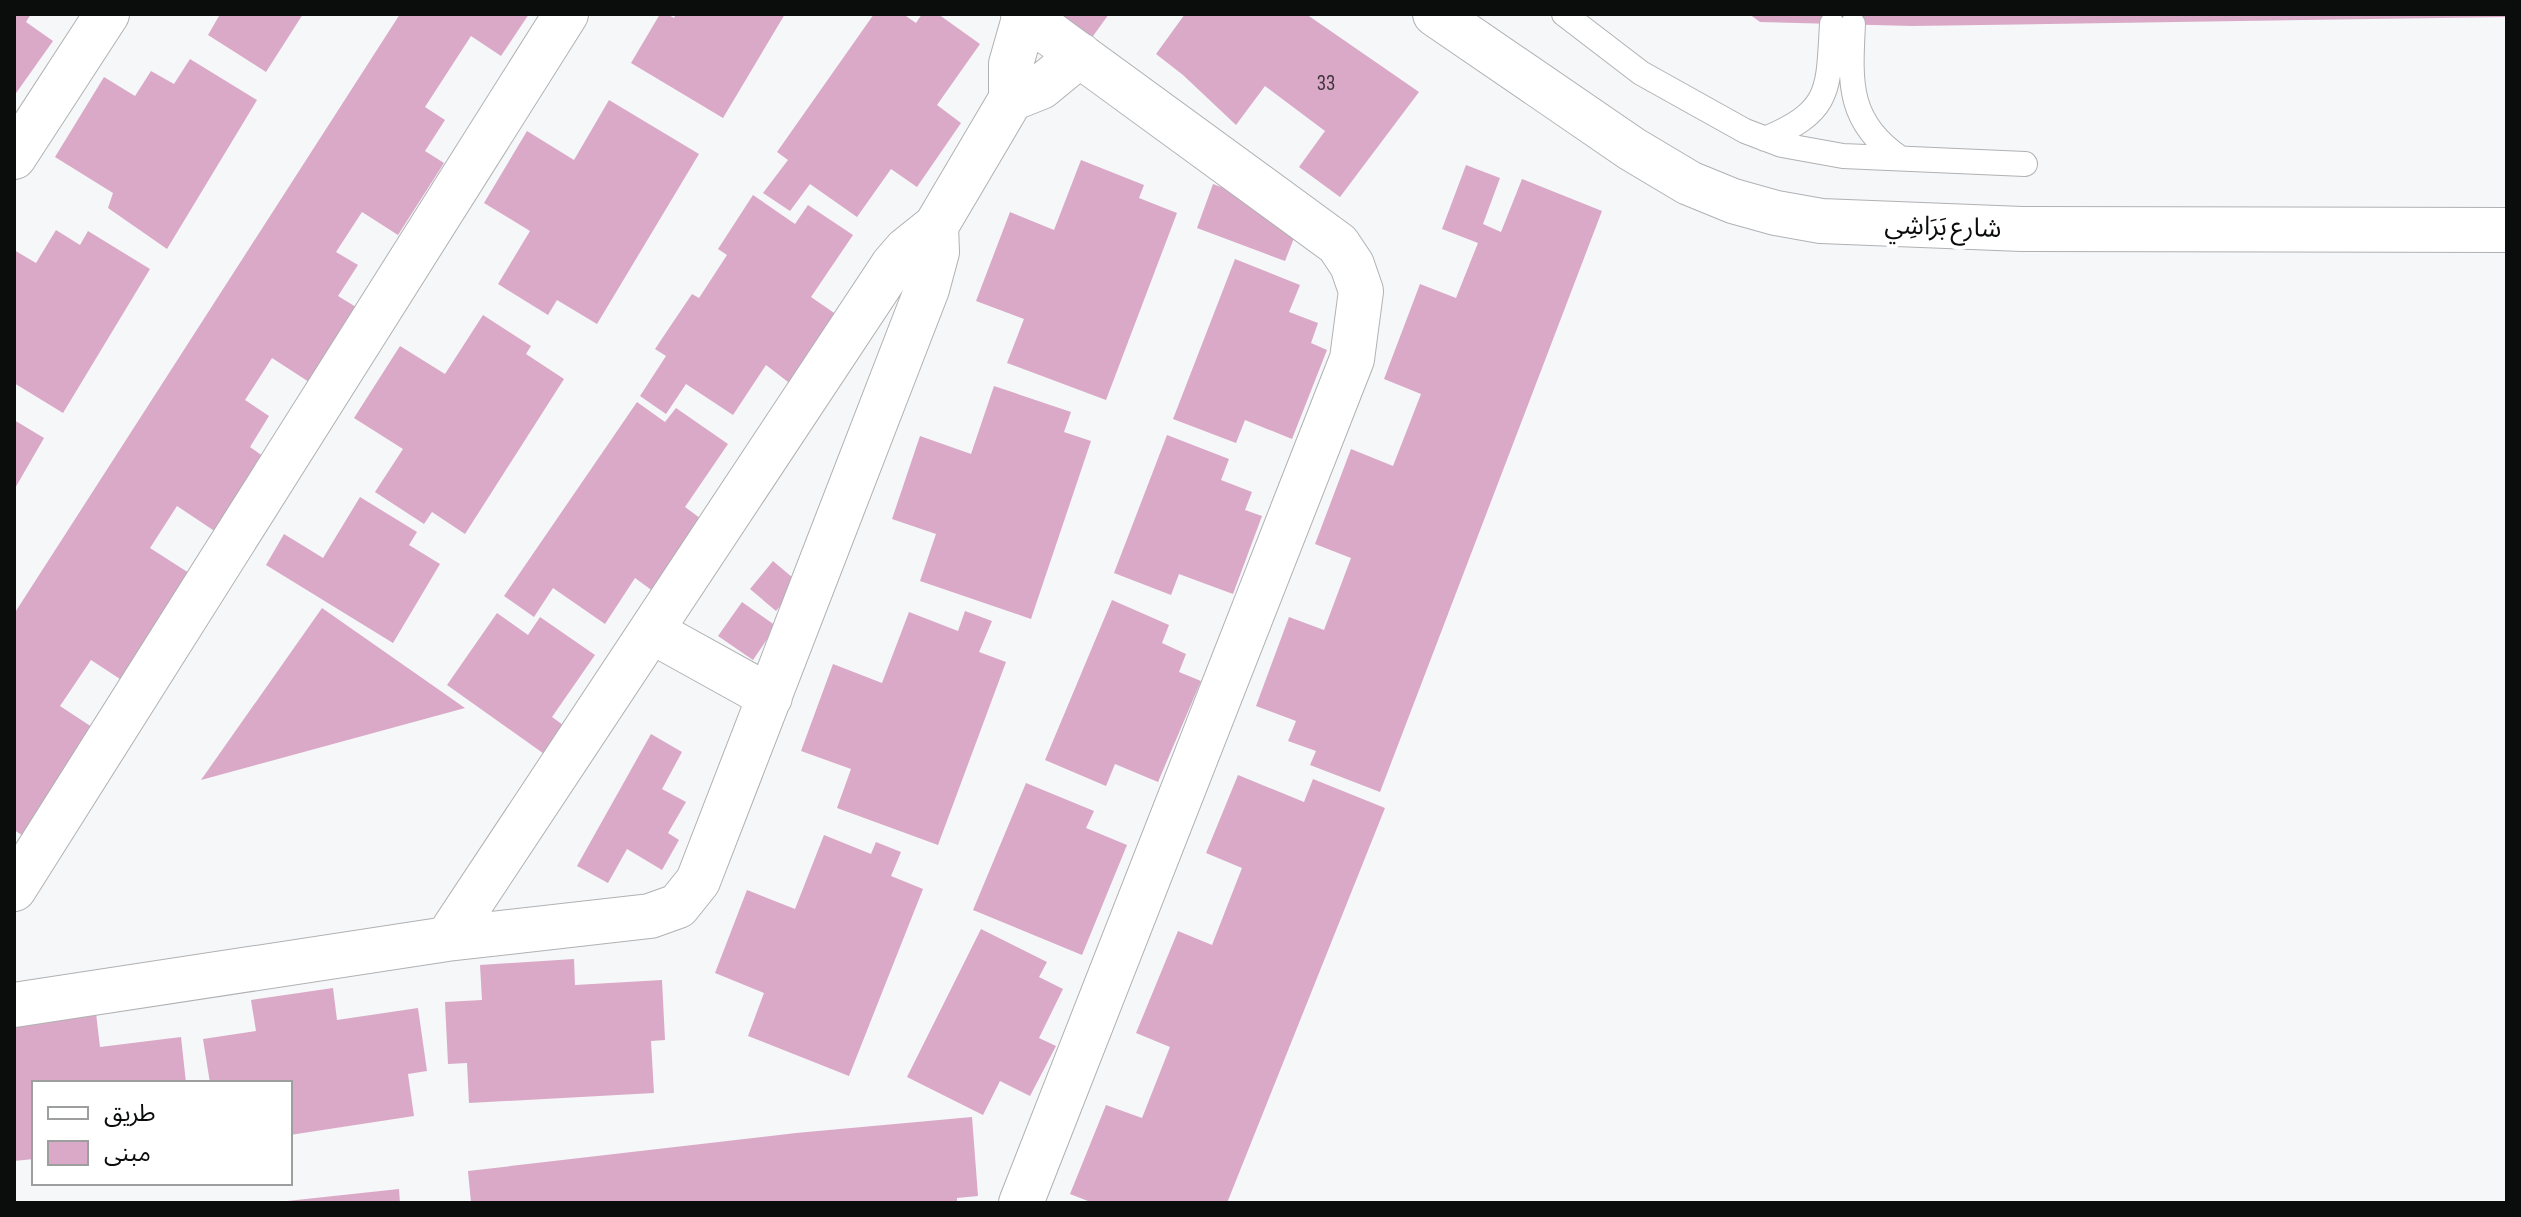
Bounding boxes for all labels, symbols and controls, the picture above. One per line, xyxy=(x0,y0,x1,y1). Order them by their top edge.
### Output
house number: 33 xyxy=(1317,70,1335,97)
street label: شارع بَرَاشِي xyxy=(1884,210,2002,248)
legend xyxy=(32,1081,292,1185)
text: طريق xyxy=(104,1099,156,1128)
text: مبنى xyxy=(104,1139,151,1168)

